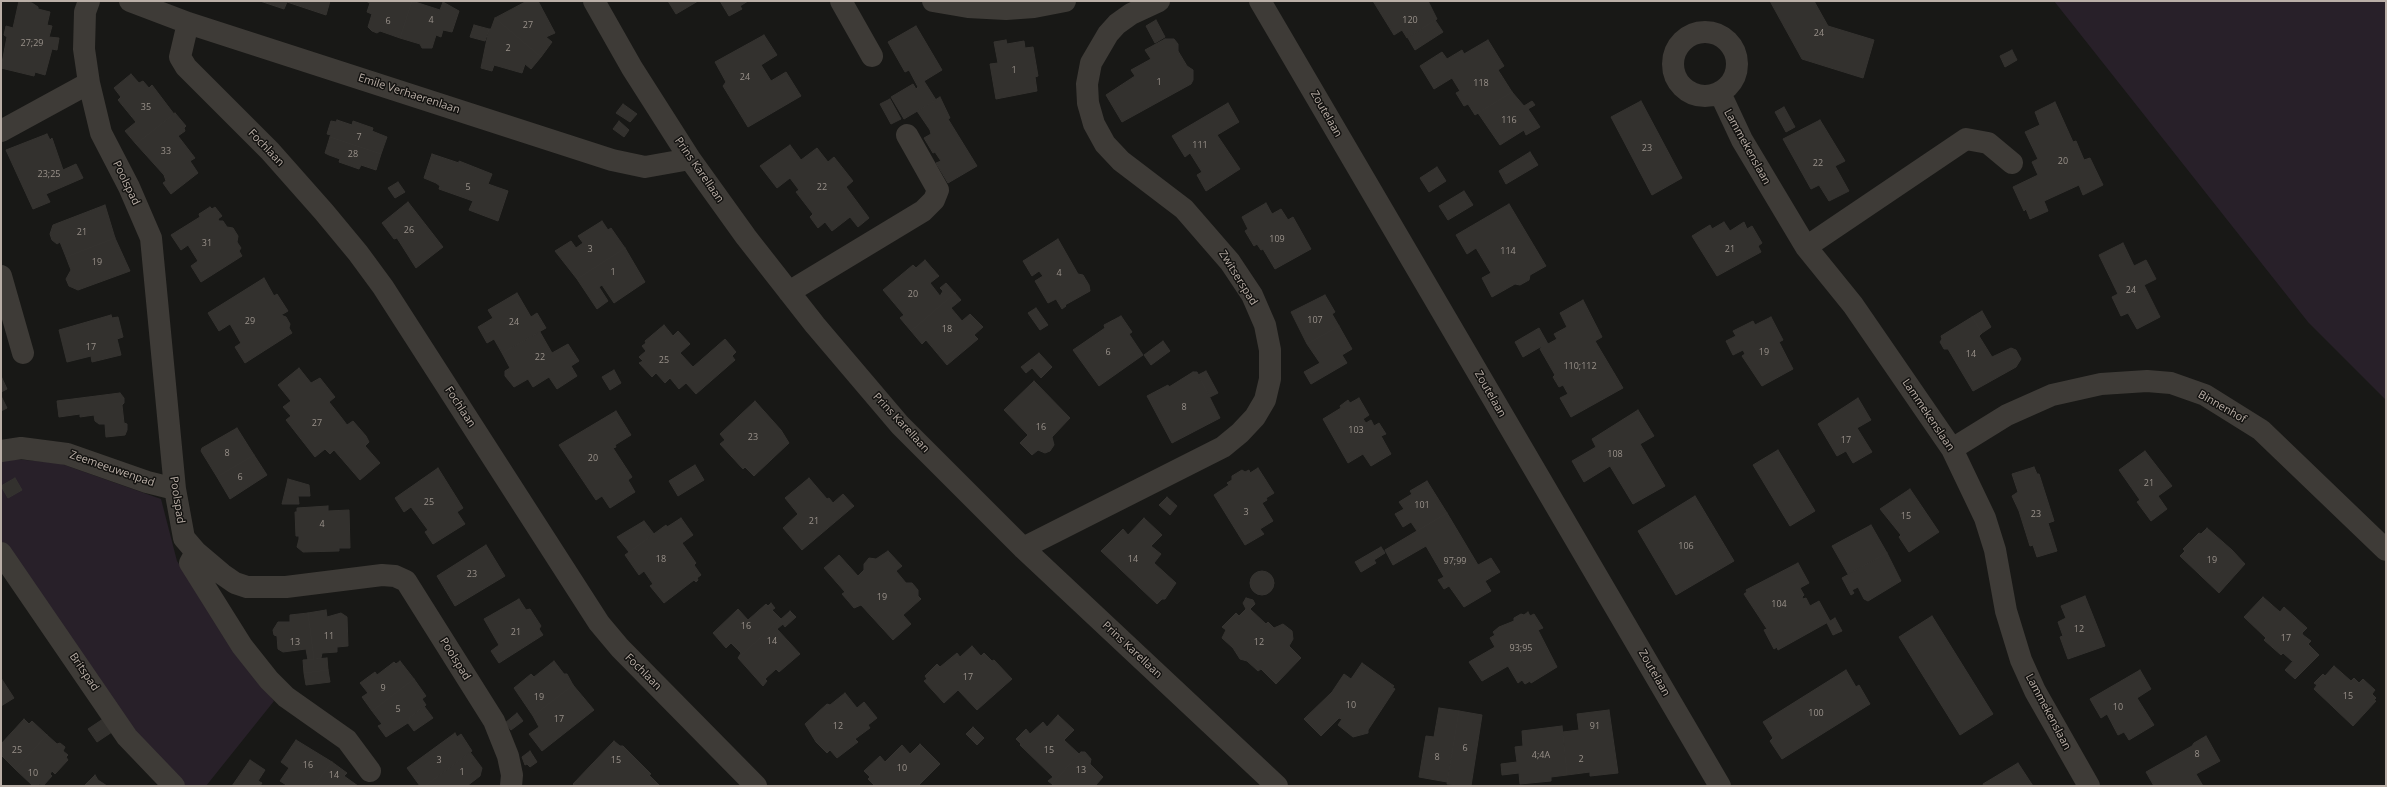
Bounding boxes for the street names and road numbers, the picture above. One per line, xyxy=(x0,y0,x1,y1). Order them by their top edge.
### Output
street label: Emile Verhaerenlaan xyxy=(356,71,462,117)
street label: Zoutelaan xyxy=(1307,88,1345,140)
street label: Lammekenslaan xyxy=(1721,107,1773,187)
street label: Fochlaan xyxy=(245,127,287,169)
street label: Prins Karellaan xyxy=(672,135,726,205)
street label: Poolspad xyxy=(110,159,142,207)
street label: Zwitserspad xyxy=(1216,248,1260,308)
street label: Zoutelaan xyxy=(1471,368,1509,420)
street label: Lammekenslaan xyxy=(1899,376,1957,454)
street label: Fochlaan xyxy=(442,384,478,430)
street label: Binnenhof xyxy=(2196,388,2248,426)
street label: Prins Karellaan xyxy=(870,390,932,456)
street label: Zeemeeuwenpad xyxy=(68,448,156,490)
street label: Poolspad xyxy=(167,476,187,524)
street label: Prins Karellaan xyxy=(1099,619,1165,681)
street label: Poolspad xyxy=(437,635,473,683)
street label: Zoutelaan xyxy=(1635,647,1673,699)
street label: Britspad xyxy=(66,650,102,694)
street label: Fochlaan xyxy=(622,651,664,693)
street label: Lammekenslaan xyxy=(2022,672,2074,752)

